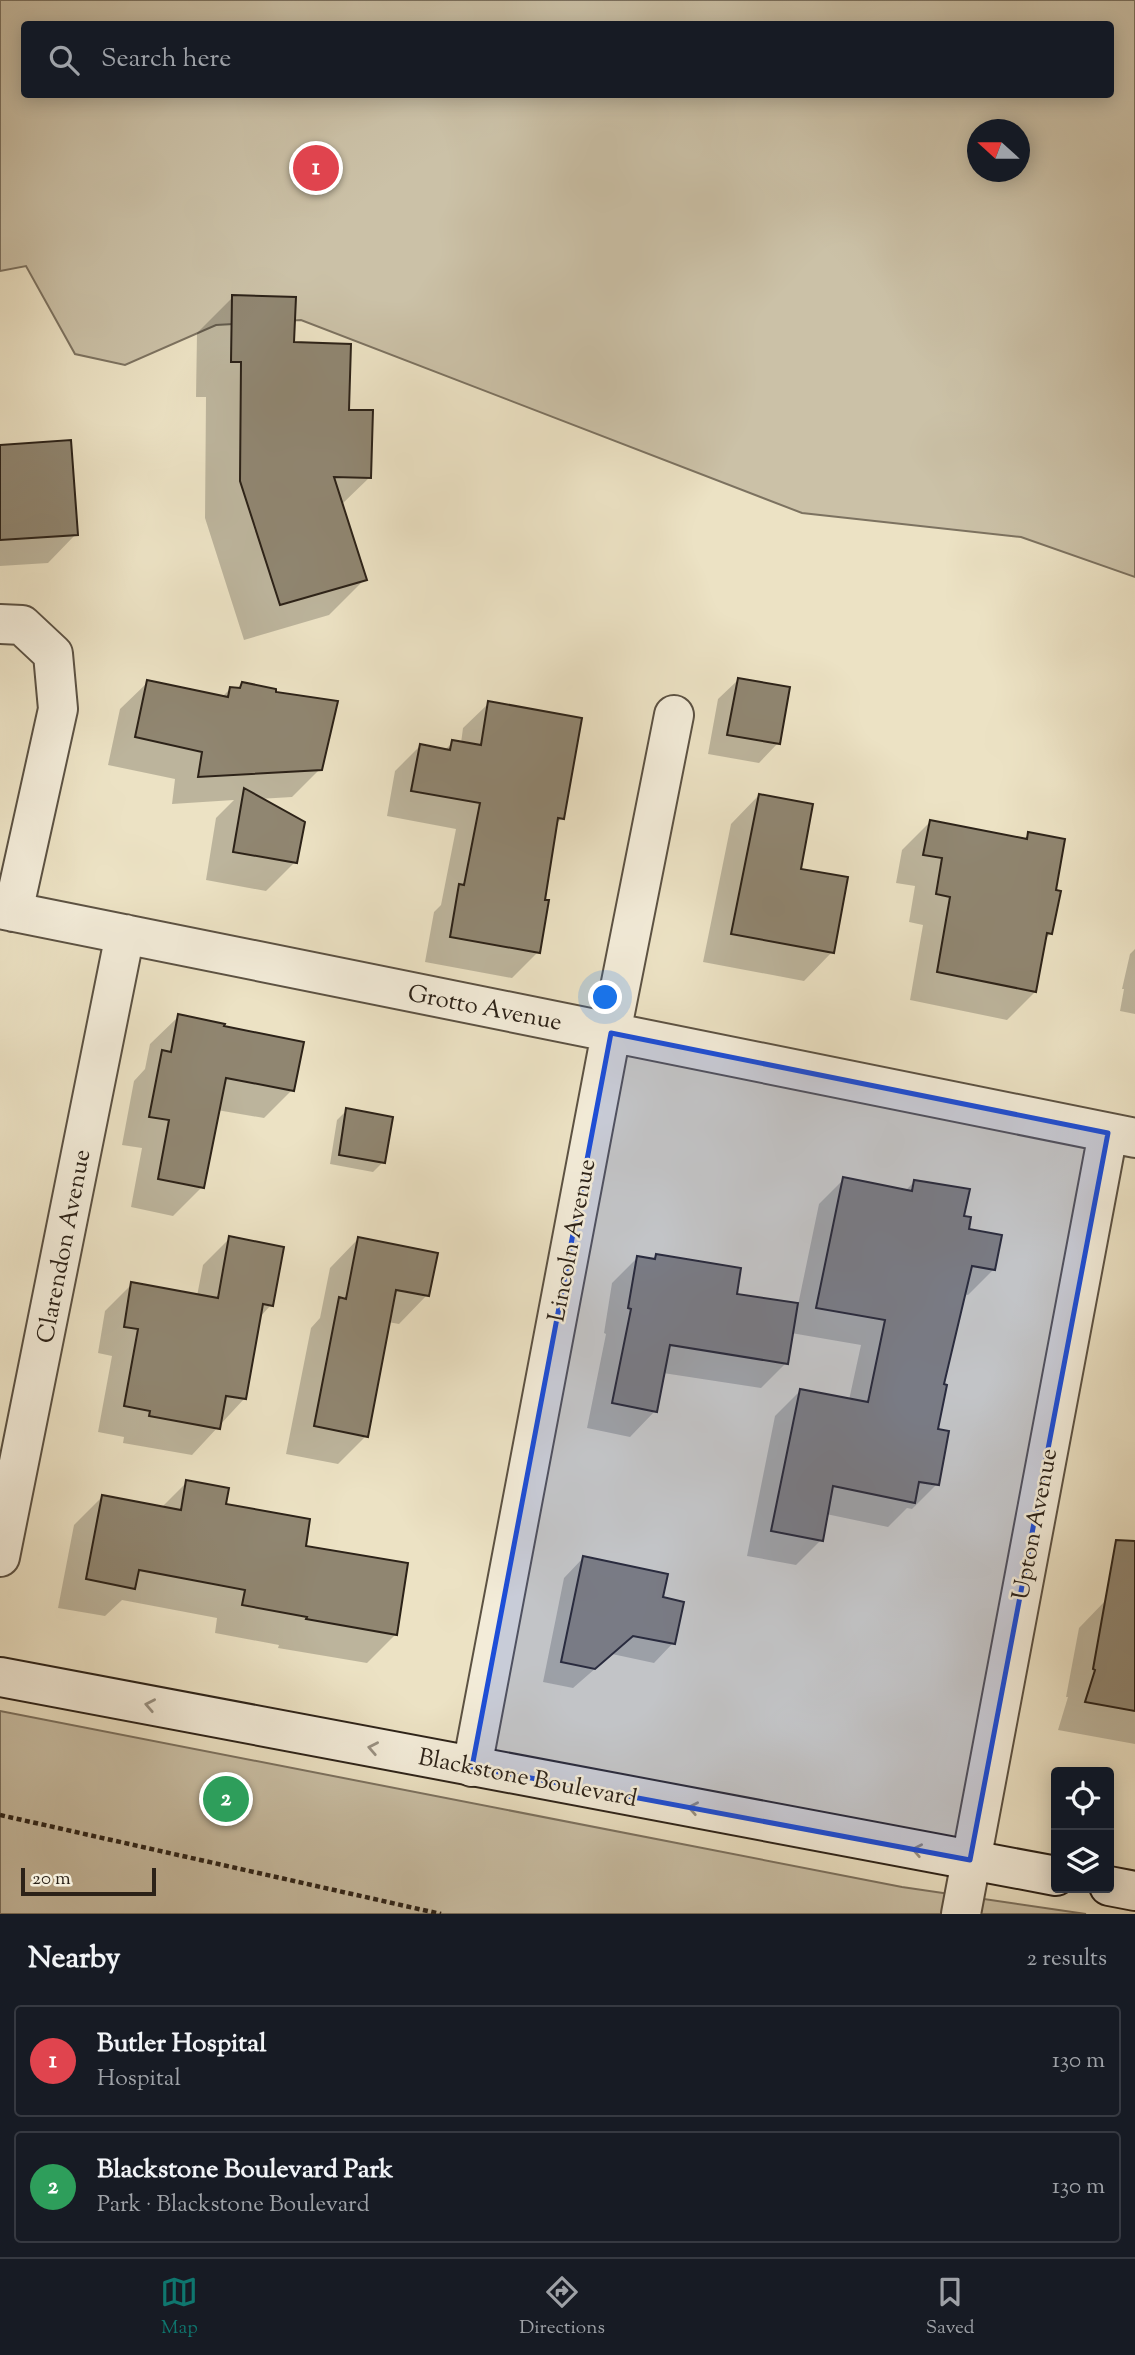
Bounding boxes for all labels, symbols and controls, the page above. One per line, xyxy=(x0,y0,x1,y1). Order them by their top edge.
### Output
search box xyxy=(21,21,1114,98)
icon: search xyxy=(45,41,83,79)
text: Search here xyxy=(101,41,231,78)
north arrow xyxy=(967,119,1030,182)
pin: 1 xyxy=(293,142,339,194)
street label: Grotto Avenue xyxy=(405,977,565,1041)
your location xyxy=(588,980,622,1014)
street label: Clarendon Avenue xyxy=(29,1147,100,1346)
street label: Lincoln Avenue xyxy=(541,1156,605,1325)
street label: Upton Avenue xyxy=(1005,1446,1067,1603)
one-way arrow xyxy=(144,1699,156,1714)
one-way arrow xyxy=(367,1741,379,1756)
street label: Blackstone Boulevard xyxy=(415,1741,640,1817)
map controls xyxy=(1051,1767,1114,1893)
button: locate xyxy=(1051,1767,1114,1830)
pin: 2 xyxy=(203,1773,249,1825)
one-way arrow xyxy=(687,1801,699,1816)
button: layers xyxy=(1051,1830,1114,1893)
one-way arrow xyxy=(911,1843,923,1858)
scale bar xyxy=(21,1865,156,1897)
text: 20 m xyxy=(32,1866,71,1893)
text: Nearby xyxy=(28,1938,120,1981)
text: 2 results xyxy=(1027,1943,1107,1976)
text: Butler Hospital xyxy=(97,2026,266,2063)
text: 1 xyxy=(49,2045,57,2078)
text: 130 m xyxy=(1052,2045,1105,2078)
text: Hospital xyxy=(97,2063,181,2096)
text: Blackstone Boulevard Park xyxy=(97,2152,393,2189)
text: 2 xyxy=(48,2171,58,2204)
text: 130 m xyxy=(1052,2171,1105,2204)
text: Park · Blackstone Boulevard xyxy=(97,2189,370,2222)
tab: Map xyxy=(160,2273,198,2342)
tab: Directions xyxy=(519,2273,605,2342)
tab: Saved xyxy=(926,2273,975,2342)

